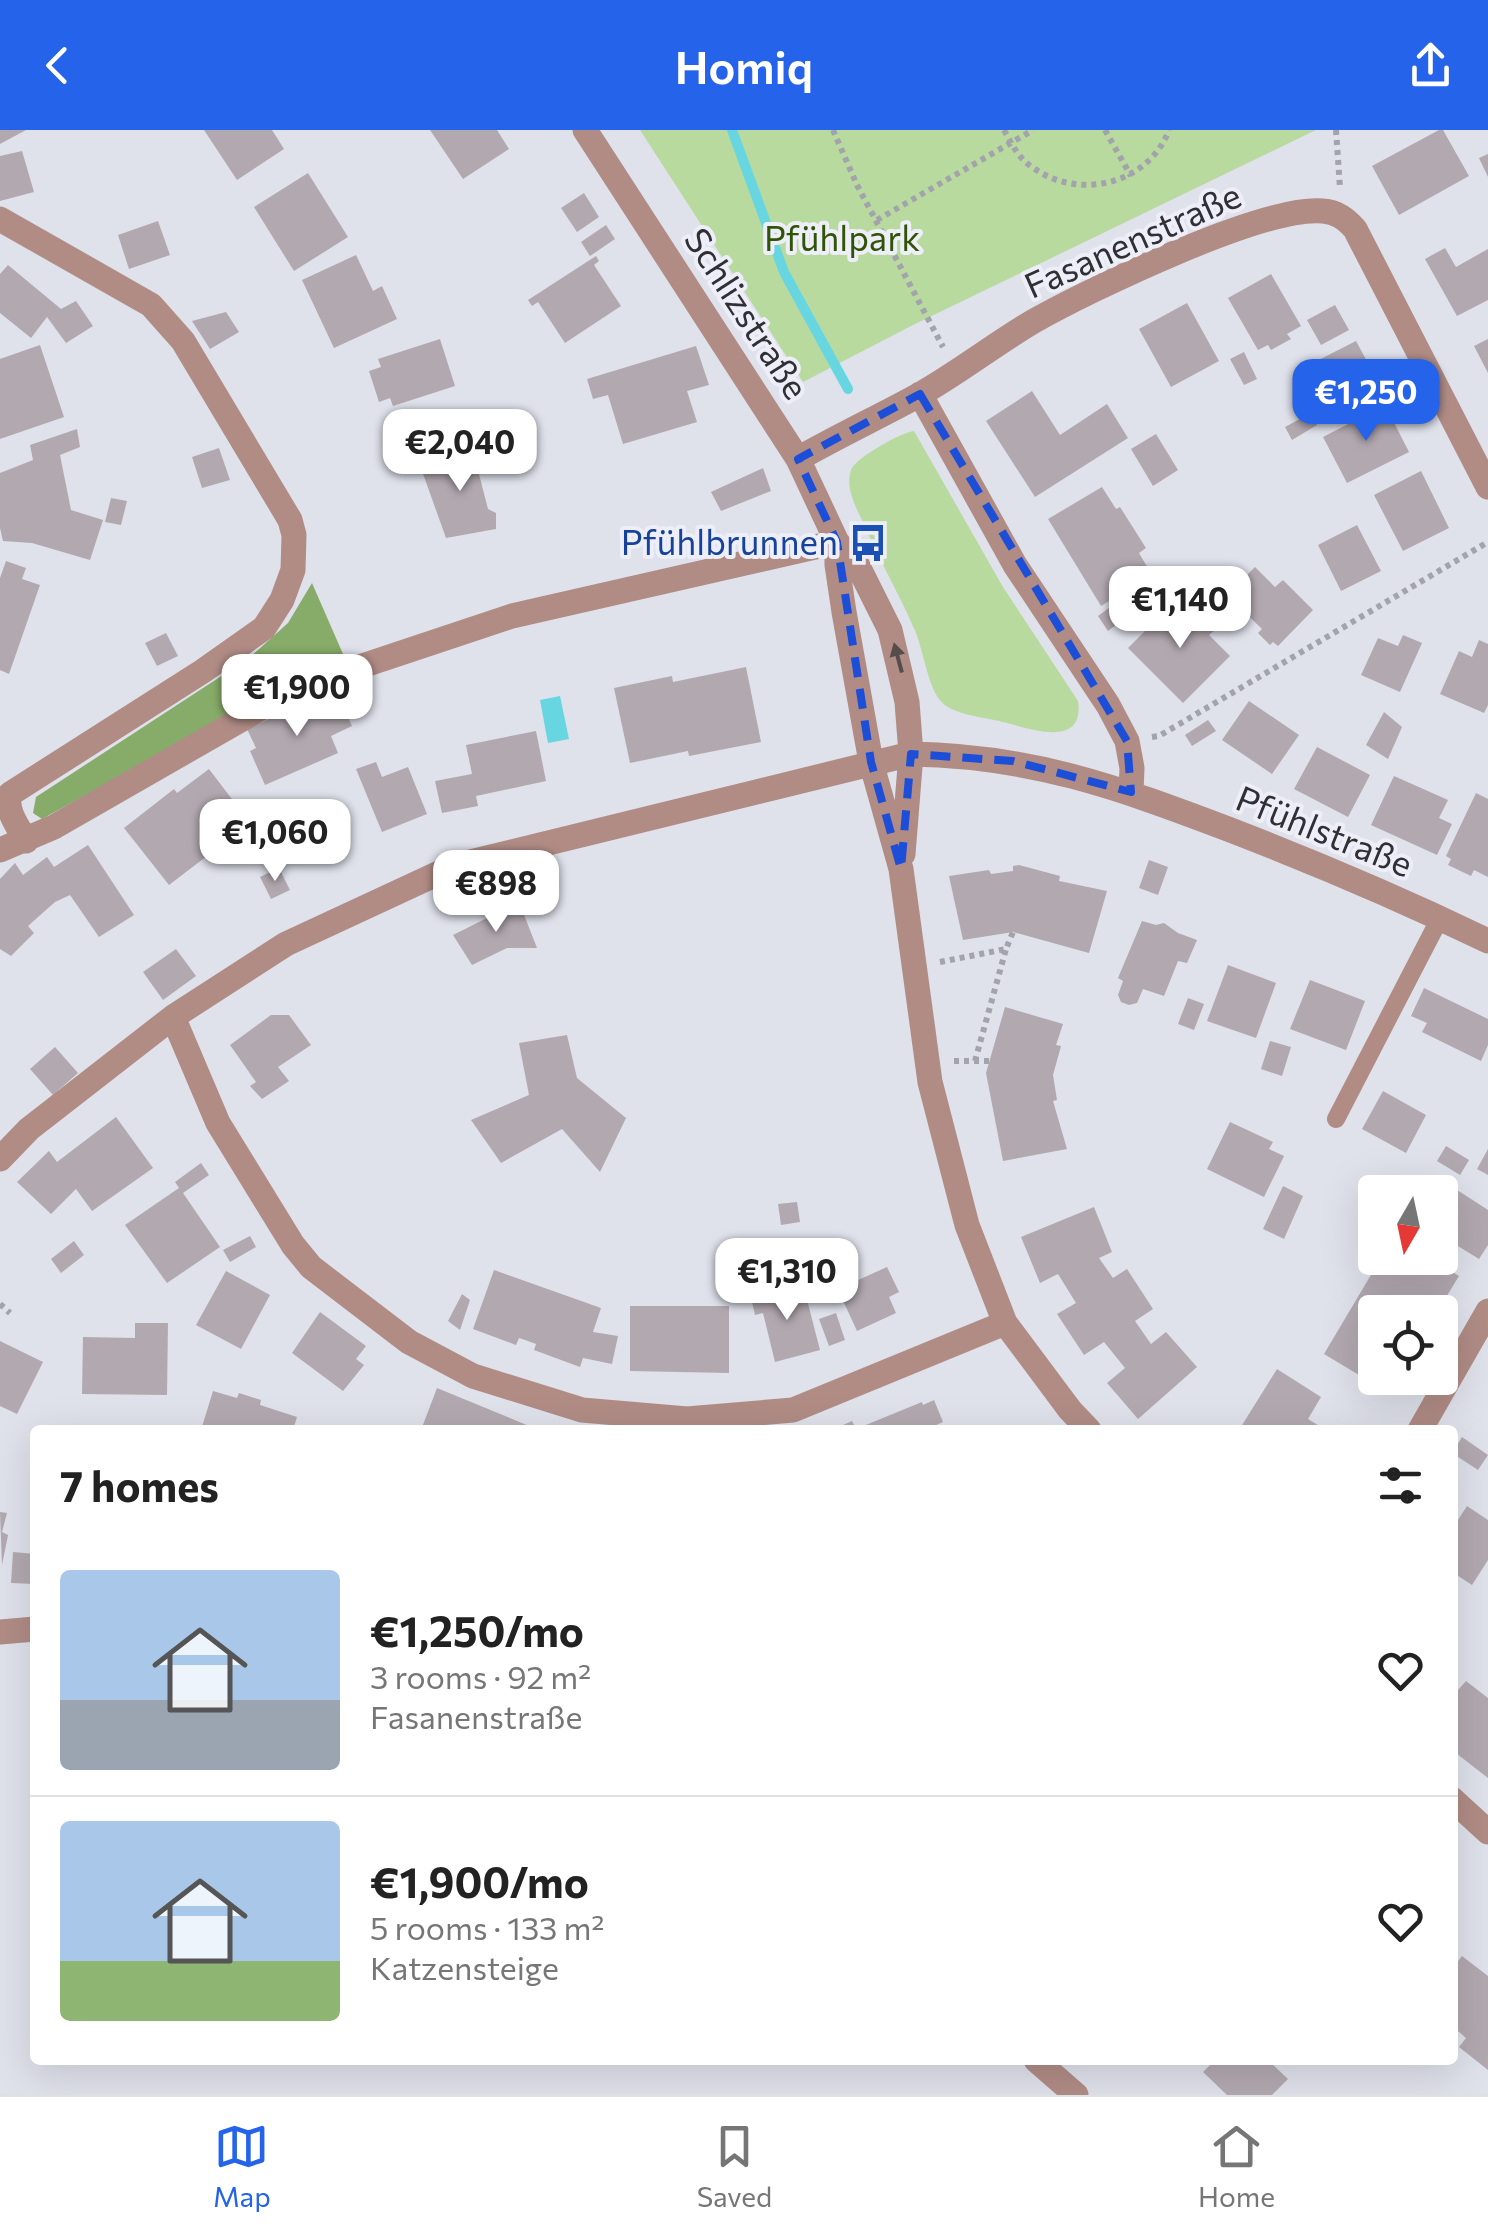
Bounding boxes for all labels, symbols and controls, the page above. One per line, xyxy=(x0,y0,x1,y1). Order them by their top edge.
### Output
icon: back xyxy=(30,38,85,93)
text: Homiq xyxy=(675,38,813,93)
icon: share xyxy=(1403,38,1458,93)
street label: Fasanenstraße xyxy=(1017,172,1247,306)
park label: Pfühlpark xyxy=(764,215,920,258)
street label: Schlizstraße xyxy=(677,219,819,406)
pin: €1,250 xyxy=(1285,359,1447,444)
text: €1,250 xyxy=(1314,371,1418,411)
pin: €2,040 xyxy=(379,409,541,494)
text: €2,040 xyxy=(405,421,515,461)
place label: Pfühlbrunnen xyxy=(621,519,838,562)
bus stop icon: Pfühlbrunnen xyxy=(847,522,889,564)
pin: €1,140 xyxy=(1099,566,1261,651)
text: €1,140 xyxy=(1131,578,1229,618)
one-way arrow xyxy=(889,642,905,673)
pin: €1,900 xyxy=(216,654,378,739)
text: €1,900 xyxy=(244,666,350,706)
street label: Pfühlstraße xyxy=(1231,775,1419,884)
pin: €1,060 xyxy=(194,799,356,884)
text: €1,060 xyxy=(222,811,328,851)
pin: €898 xyxy=(437,850,555,935)
text: €898 xyxy=(455,862,537,902)
north arrow xyxy=(1358,1175,1458,1275)
map controls xyxy=(1358,1175,1458,1395)
pin: €1,310 xyxy=(706,1238,868,1323)
text: €1,310 xyxy=(737,1250,837,1290)
button: locate xyxy=(1358,1295,1458,1395)
icon: filters xyxy=(1373,1458,1428,1513)
text: 7 homes xyxy=(60,1459,219,1511)
text: €1,250/mo xyxy=(370,1604,584,1656)
icon: home xyxy=(140,1610,260,1730)
icon: heart xyxy=(1373,1643,1428,1698)
text: 3 rooms · 92 m² xyxy=(370,1656,591,1696)
text: Fasanenstraße xyxy=(370,1696,582,1736)
text: €1,900/mo xyxy=(370,1855,589,1907)
icon: home xyxy=(140,1861,260,1981)
icon: heart xyxy=(1373,1894,1428,1949)
text: 5 rooms · 133 m² xyxy=(370,1907,604,1947)
text: Katzensteige xyxy=(370,1947,559,1987)
tab: Map xyxy=(213,2119,271,2213)
tab: Saved xyxy=(697,2119,772,2213)
tab: Home xyxy=(1198,2119,1275,2213)

